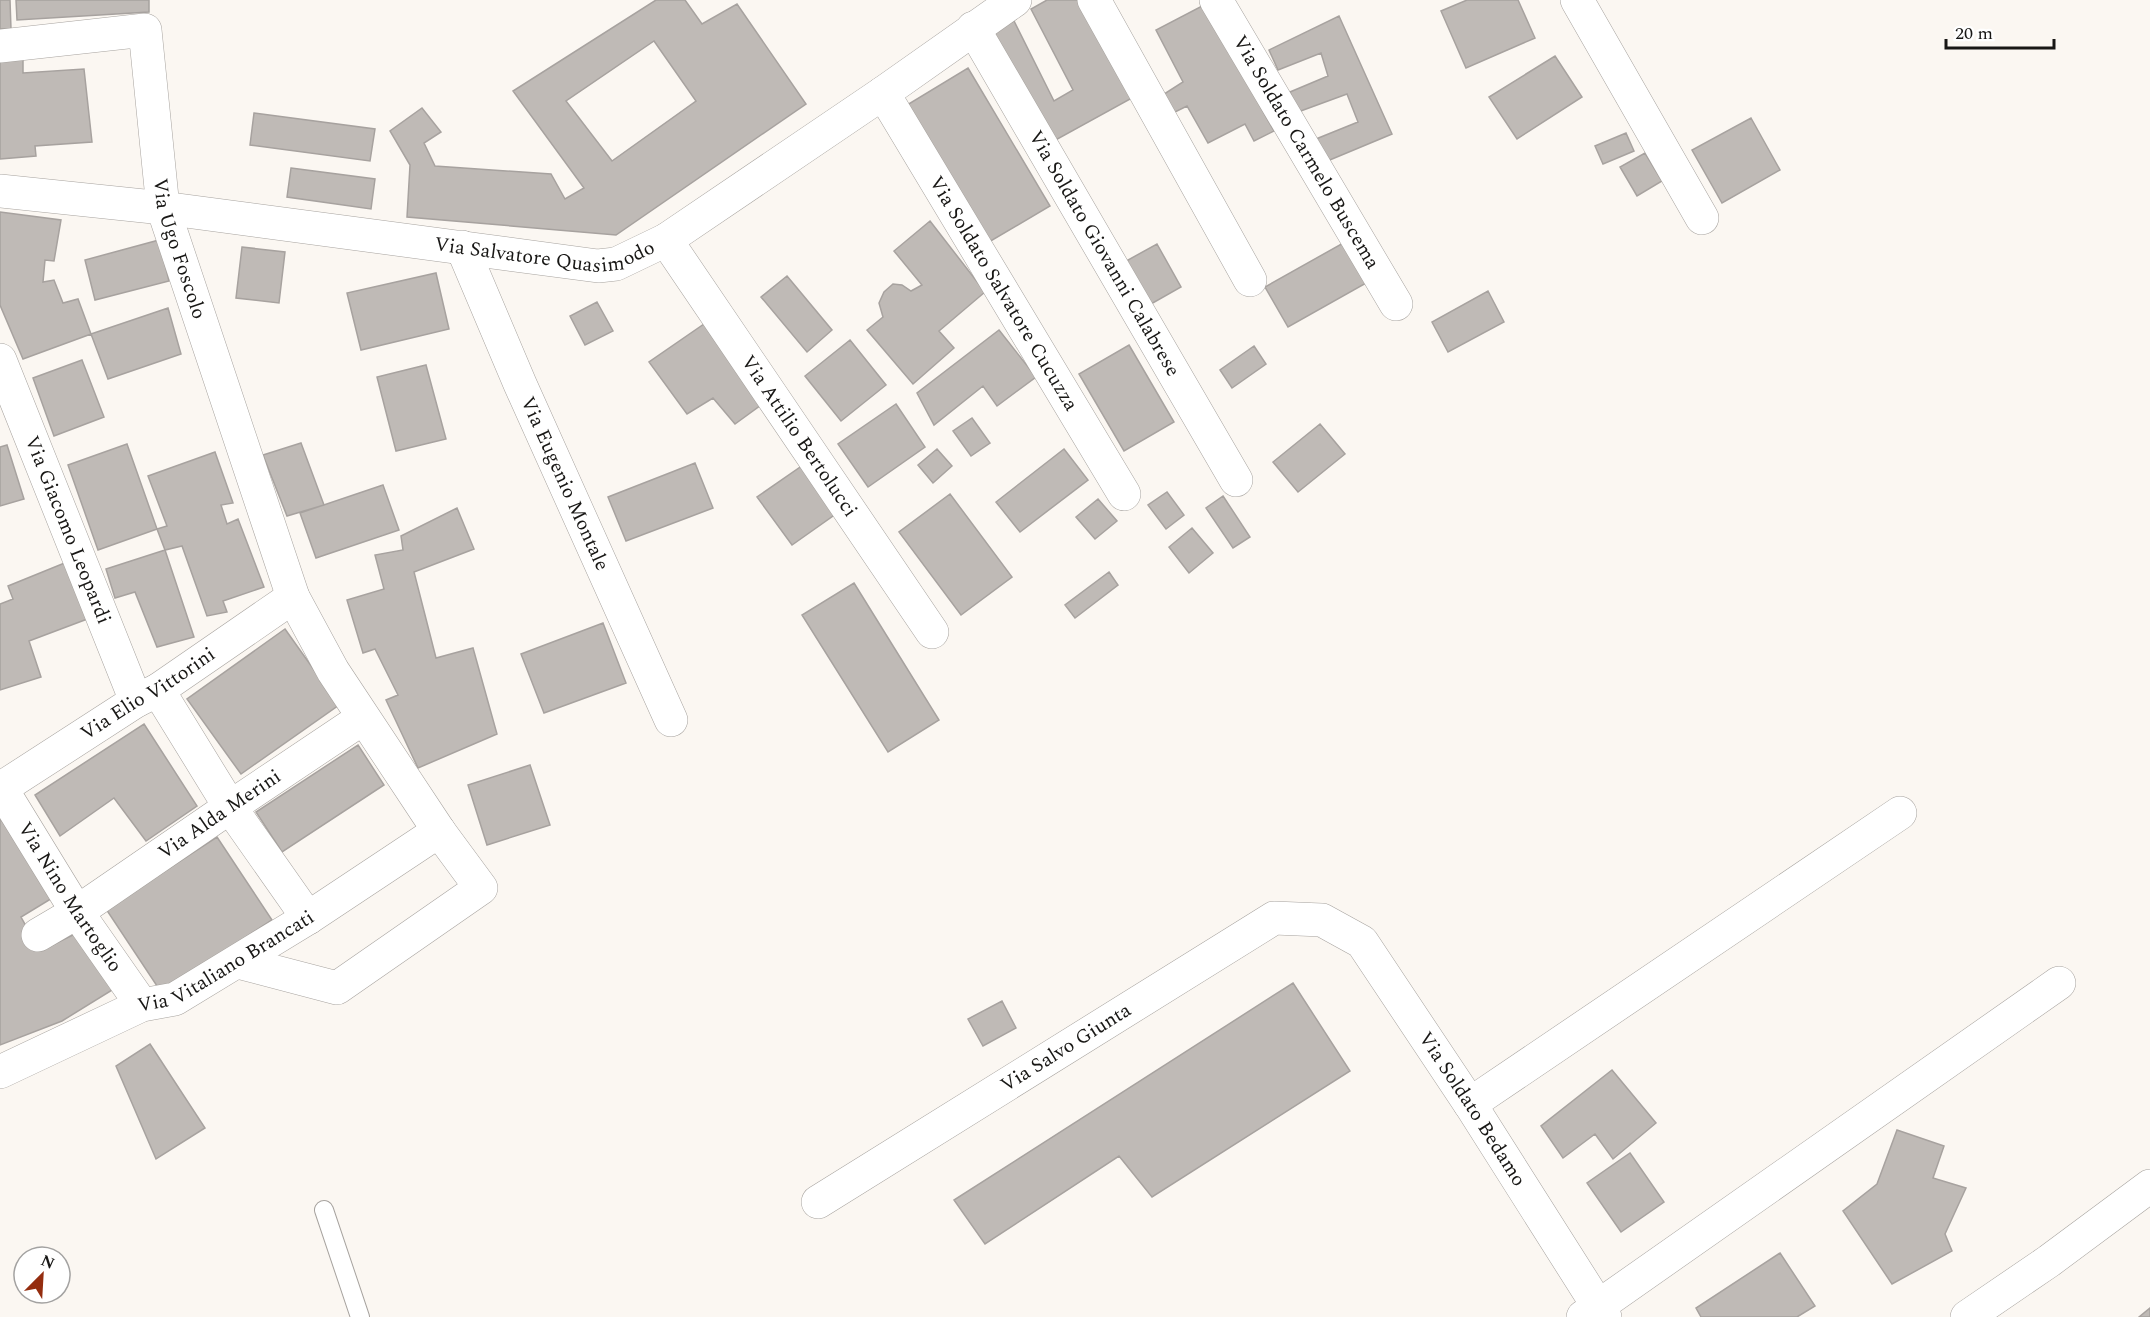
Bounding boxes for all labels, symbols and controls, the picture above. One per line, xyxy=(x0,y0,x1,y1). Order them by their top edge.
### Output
scale bar xyxy=(1946,12,2054,50)
text: 20 m xyxy=(1955,20,1993,47)
street label: Via Soldato Carmelo Buscema xyxy=(1225,30,1387,275)
street label: Via Soldato Giovanni Calabrese xyxy=(1021,125,1188,382)
street label: Via Soldato Salvatore Cucuzza xyxy=(921,170,1086,417)
street label: Via Ugo Foscolo xyxy=(145,177,214,323)
street label: Via Salvatore Quasimodo xyxy=(432,229,660,281)
street label: Via Attilio Bertolucci xyxy=(733,349,865,523)
street label: Via Eugenio Montale xyxy=(513,392,617,576)
street label: Via Giacomo Leopardi xyxy=(17,431,119,629)
street label: Via Elio Vittorini xyxy=(75,640,222,748)
street label: Via Alda Merini xyxy=(152,762,287,867)
street label: Via Nino Martoglio xyxy=(10,816,130,978)
street label: Via Vitaliano Brancati xyxy=(135,903,320,1021)
street label: Via Salvo Giunta xyxy=(995,995,1137,1100)
street label: Via Soldato Bedamo xyxy=(1411,1025,1534,1192)
north arrow xyxy=(12,1245,72,1305)
text: N xyxy=(37,1249,59,1276)

